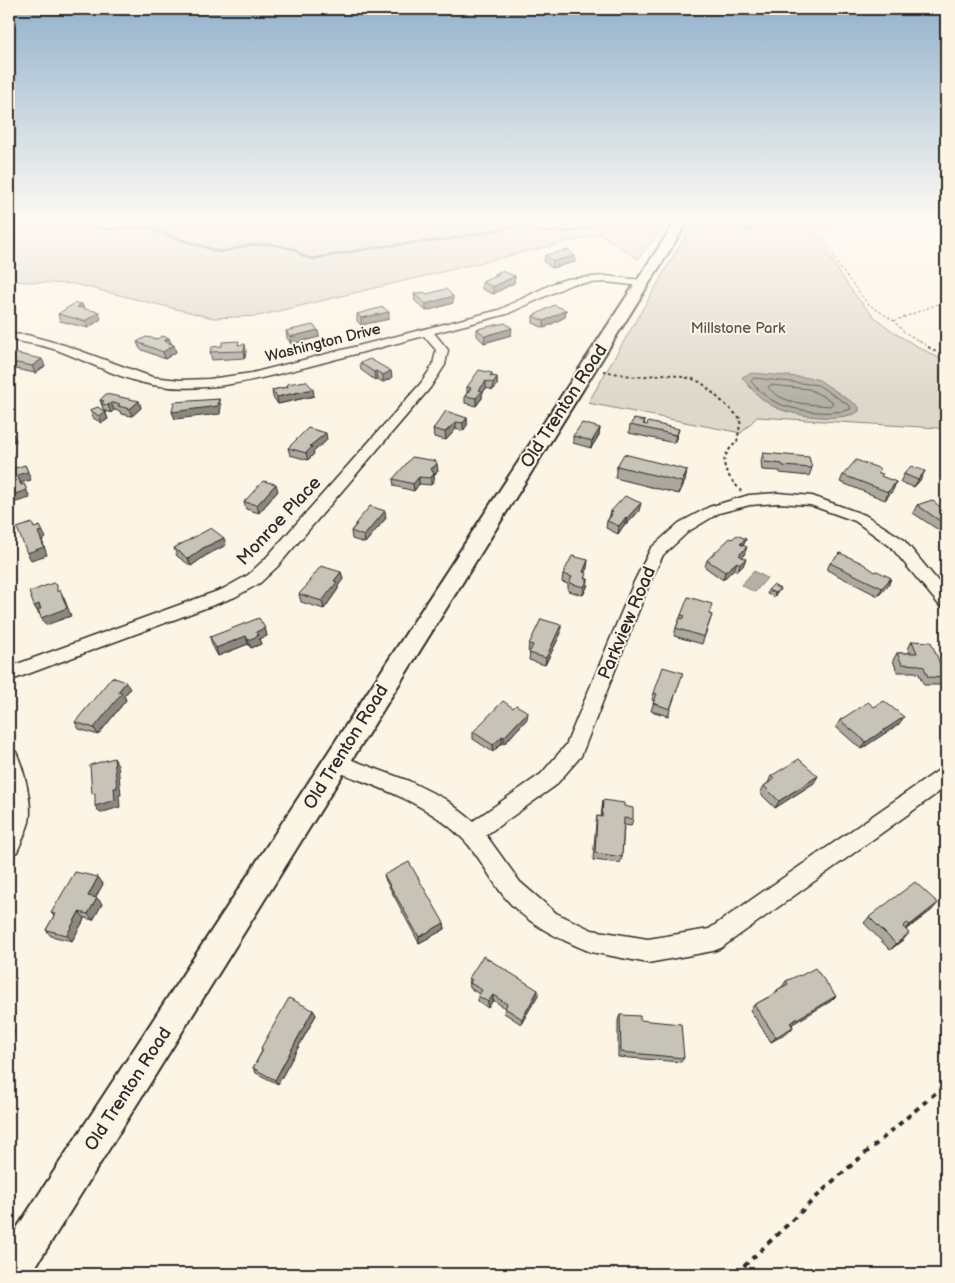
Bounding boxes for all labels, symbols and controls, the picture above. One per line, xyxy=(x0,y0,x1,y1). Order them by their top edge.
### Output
street label: Washington Drive xyxy=(263,319,383,367)
park label: Millstone Park xyxy=(691,319,786,338)
street label: Old Trenton Road xyxy=(516,340,612,472)
street label: Monroe Place xyxy=(233,472,326,570)
street label: Parkview Road xyxy=(594,564,660,682)
street label: Old Trenton Road xyxy=(299,681,393,813)
street label: Old Trenton Road xyxy=(80,1023,176,1155)

